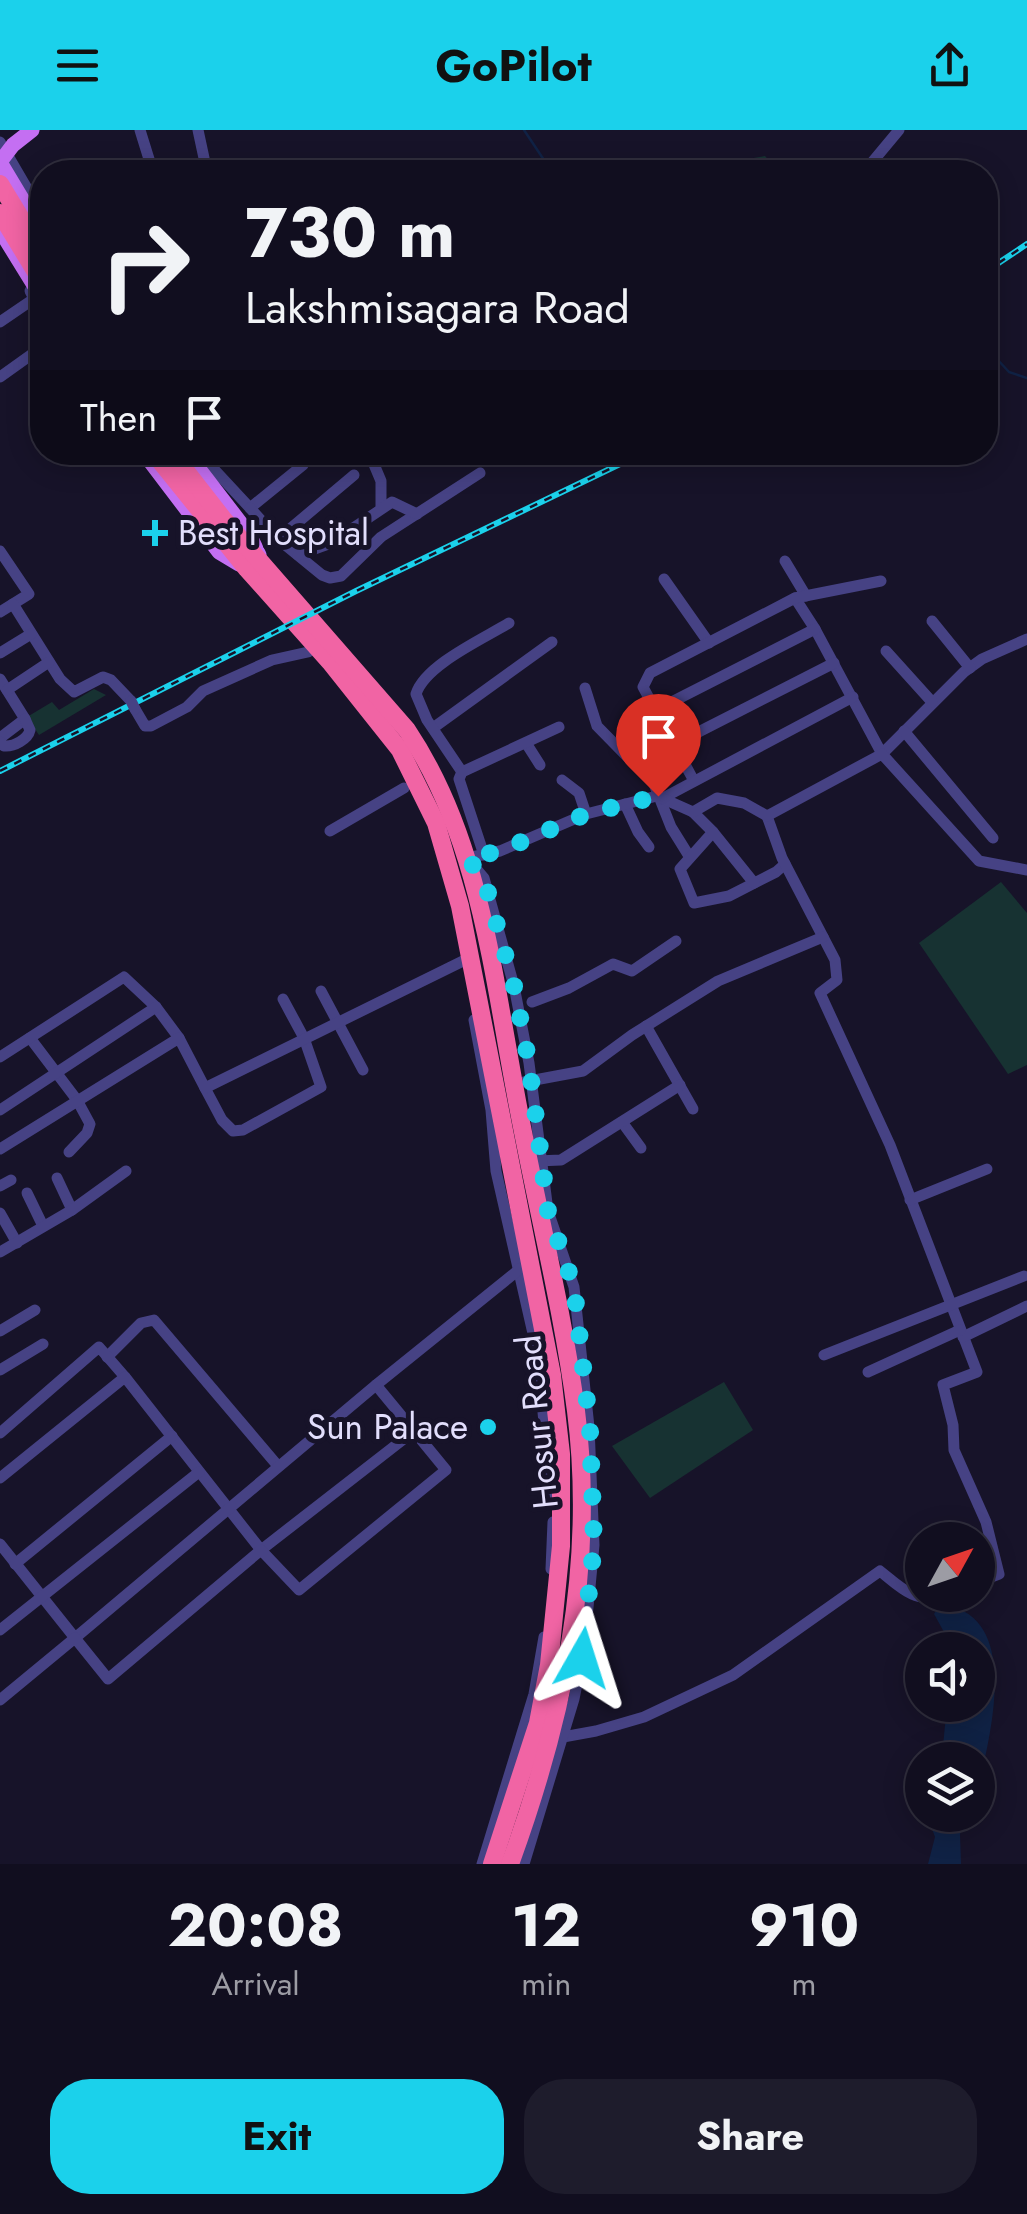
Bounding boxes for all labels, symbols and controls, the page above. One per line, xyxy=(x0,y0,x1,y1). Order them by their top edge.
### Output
text: GoPilot xyxy=(435,33,592,98)
icon: menu xyxy=(50,38,105,93)
icon: share xyxy=(922,38,977,93)
text: 730 m xyxy=(245,182,455,283)
icon: right xyxy=(80,200,210,330)
text: Lakshmisagara Road xyxy=(245,275,630,340)
text: Then xyxy=(80,390,157,445)
icon: arrive xyxy=(177,390,232,445)
place label: Best Hospital xyxy=(178,508,369,558)
marker: Best Hospital xyxy=(142,520,168,546)
pin xyxy=(616,694,701,797)
icon: arrive xyxy=(631,709,686,764)
street label: Hosur Road xyxy=(503,1333,571,1511)
place label: Sun Palace xyxy=(307,1402,468,1452)
marker: Sun Palace xyxy=(477,1416,499,1438)
north arrow xyxy=(905,1522,995,1612)
map controls xyxy=(905,1522,995,1832)
position arrow xyxy=(530,1606,634,1710)
button: sound xyxy=(905,1632,995,1722)
button: layers xyxy=(905,1742,995,1832)
text: 20:08 xyxy=(168,1882,343,1969)
text: 12 xyxy=(511,1882,581,1969)
text: 910 xyxy=(749,1882,859,1969)
text: Arrival xyxy=(211,1961,300,2007)
text: min xyxy=(521,1961,571,2007)
text: m xyxy=(792,1961,817,2007)
button: Exit xyxy=(50,2079,504,2194)
button: Share xyxy=(524,2079,977,2194)

